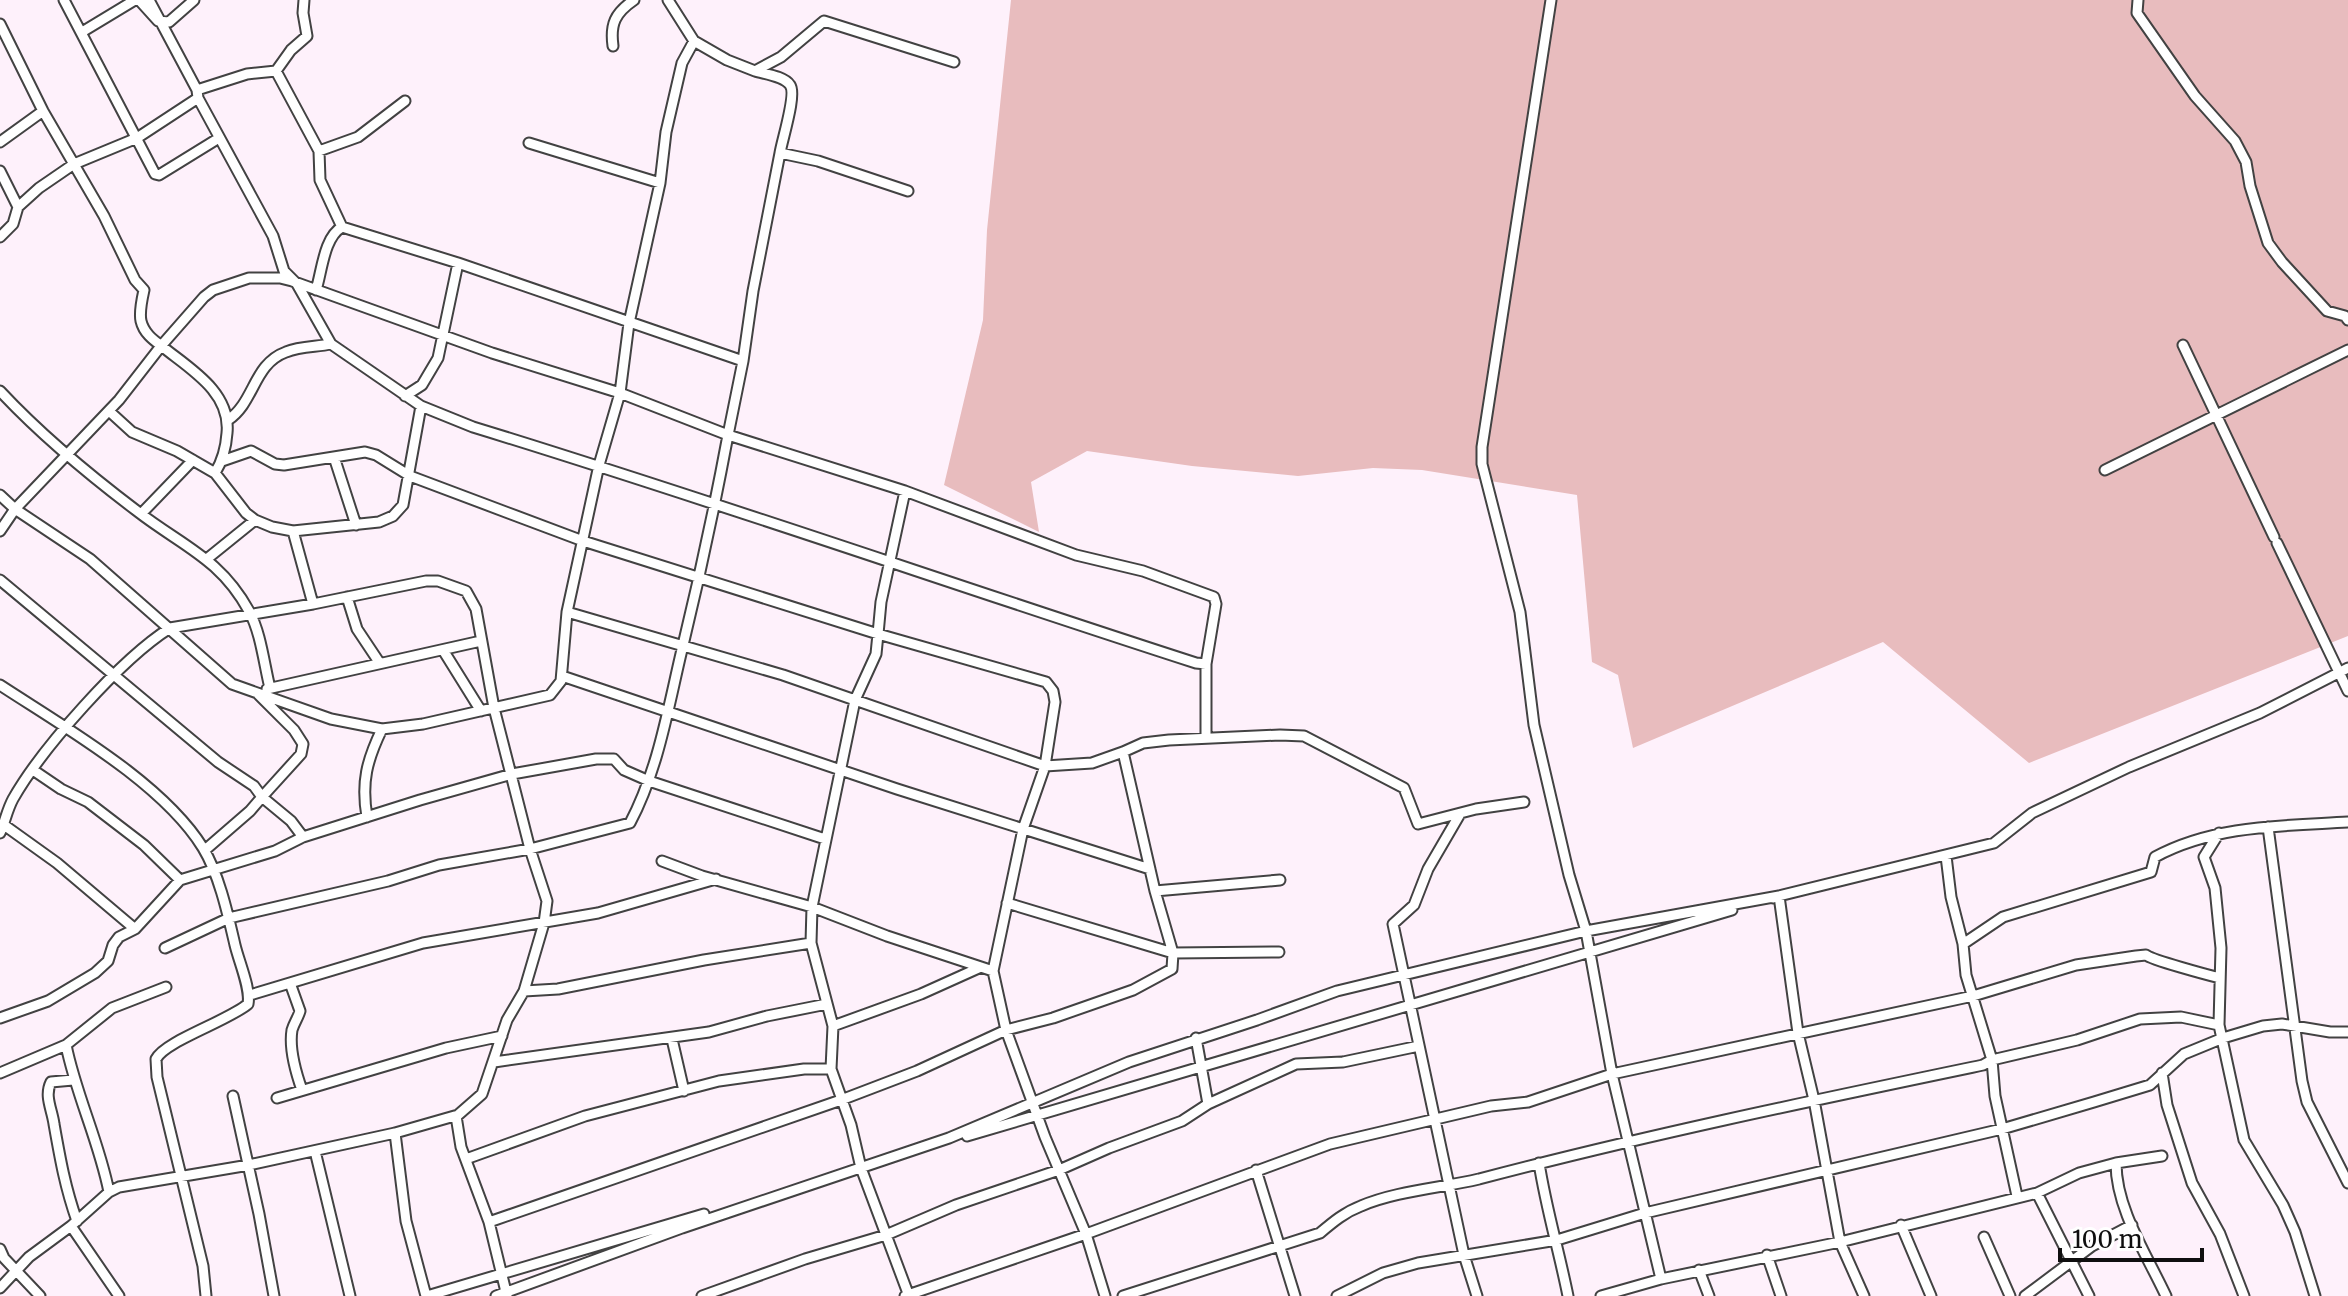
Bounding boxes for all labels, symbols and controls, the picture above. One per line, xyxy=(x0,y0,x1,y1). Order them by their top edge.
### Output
scale bar xyxy=(2060,1212,2202,1262)
text: 100 m xyxy=(2072,1224,2143,1255)

